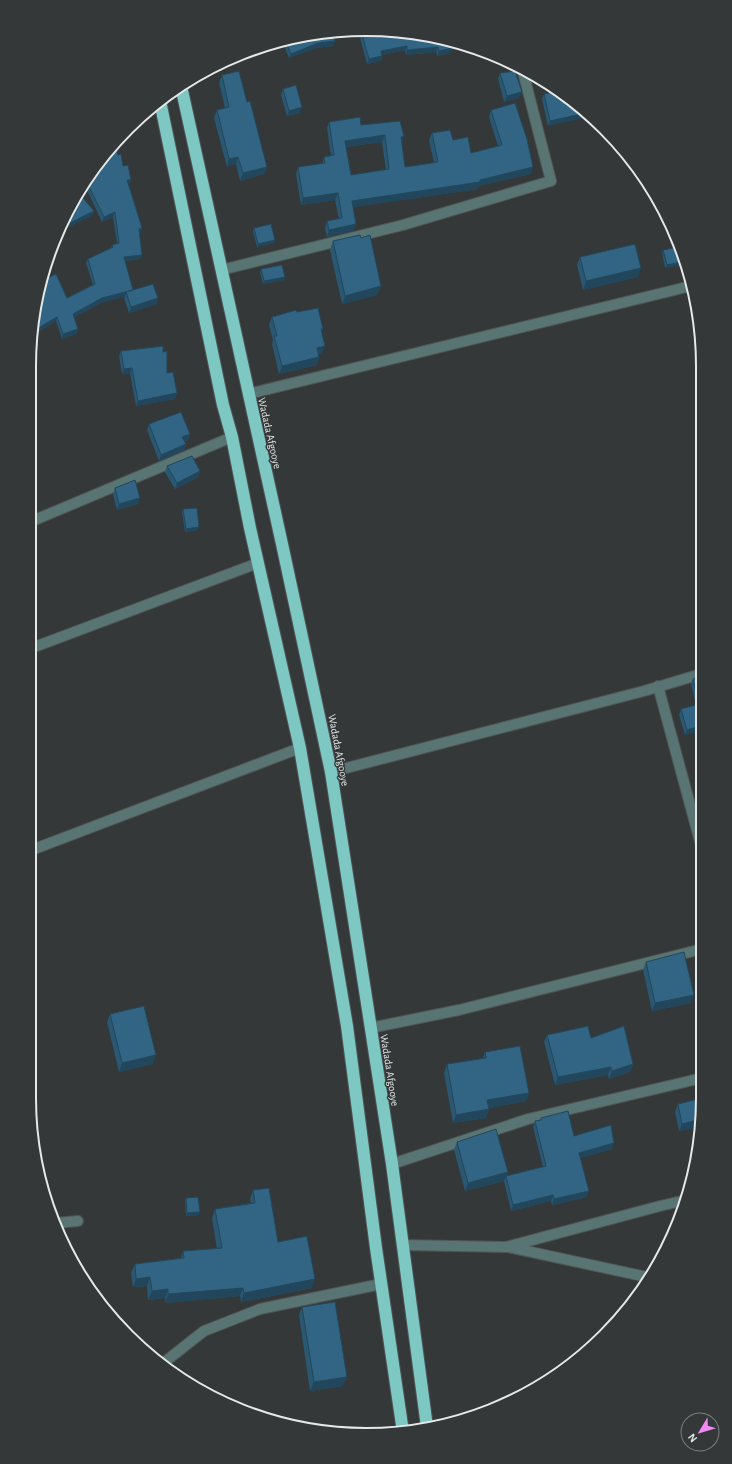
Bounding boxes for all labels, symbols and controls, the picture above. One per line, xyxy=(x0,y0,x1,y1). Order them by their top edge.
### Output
street label: Wadada Afgooye xyxy=(256,396,283,470)
street label: Wadada Afgooye xyxy=(326,713,351,787)
street label: Wadada Afgooye xyxy=(378,1033,401,1107)
north arrow xyxy=(680,1412,720,1452)
text: N xyxy=(686,1431,699,1444)

